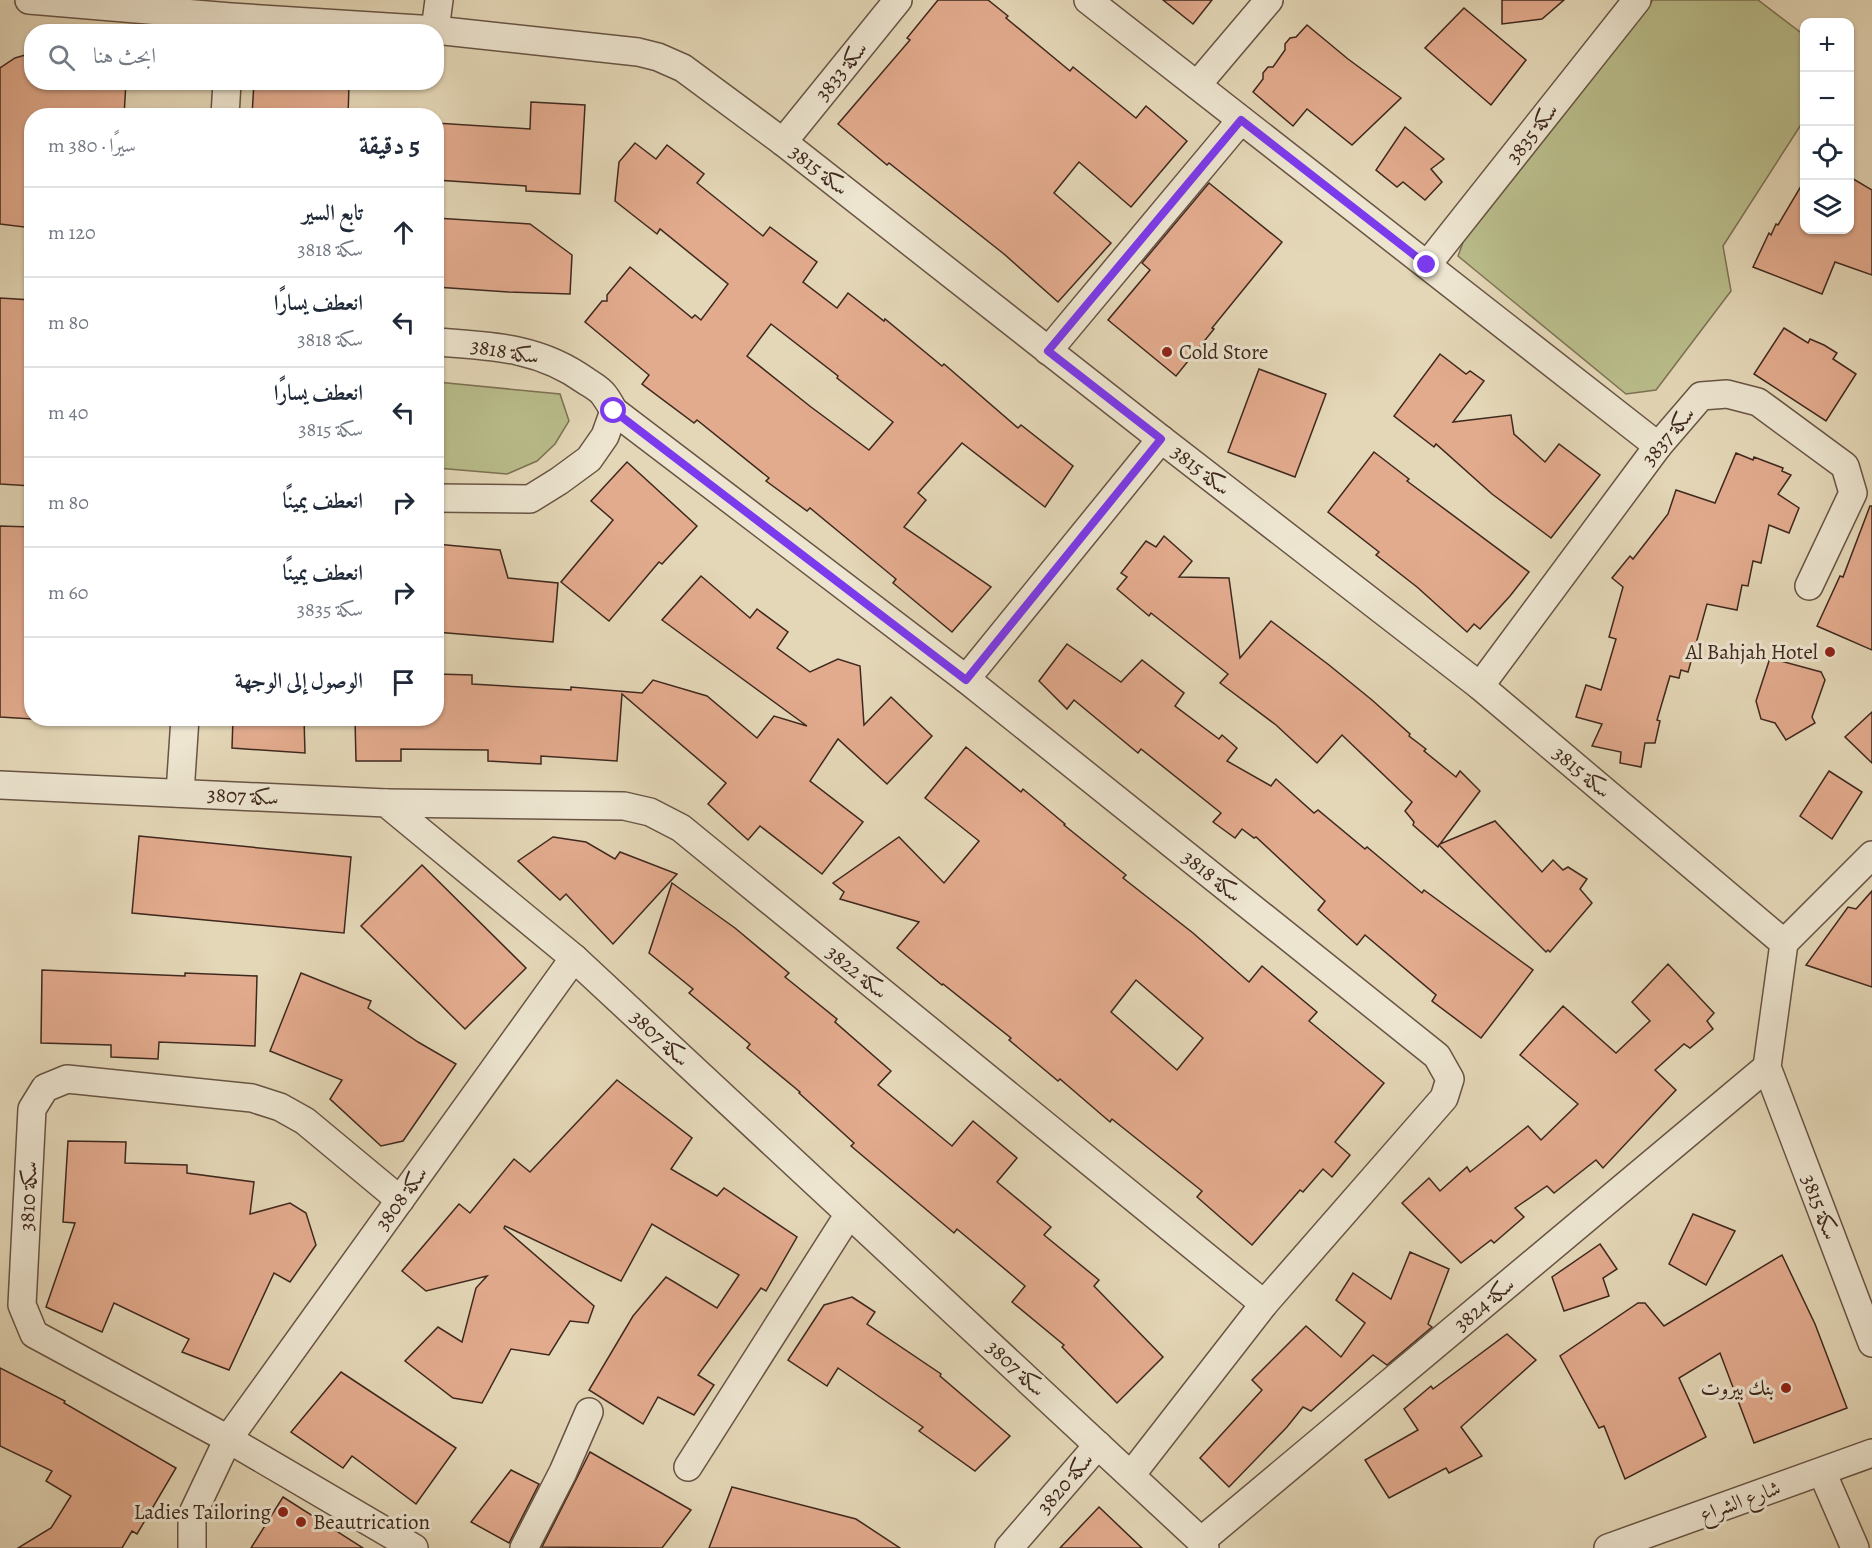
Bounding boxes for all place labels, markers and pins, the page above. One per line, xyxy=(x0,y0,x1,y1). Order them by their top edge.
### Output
place label: Cold Store xyxy=(1179,338,1269,366)
marker: Cold Store xyxy=(1160,345,1174,359)
place label: Al Bahjah Hotel xyxy=(1685,638,1818,666)
marker: Al Bahjah Hotel xyxy=(1823,645,1837,659)
place label: بنك بيروت xyxy=(1701,1374,1774,1402)
marker: بنك بيروت xyxy=(1779,1381,1793,1395)
place label: Ladies Tailoring xyxy=(134,1498,271,1526)
marker: Ladies Tailoring xyxy=(276,1505,290,1519)
place label: Beautrication xyxy=(313,1508,430,1536)
marker: Beautrication xyxy=(294,1515,308,1529)

